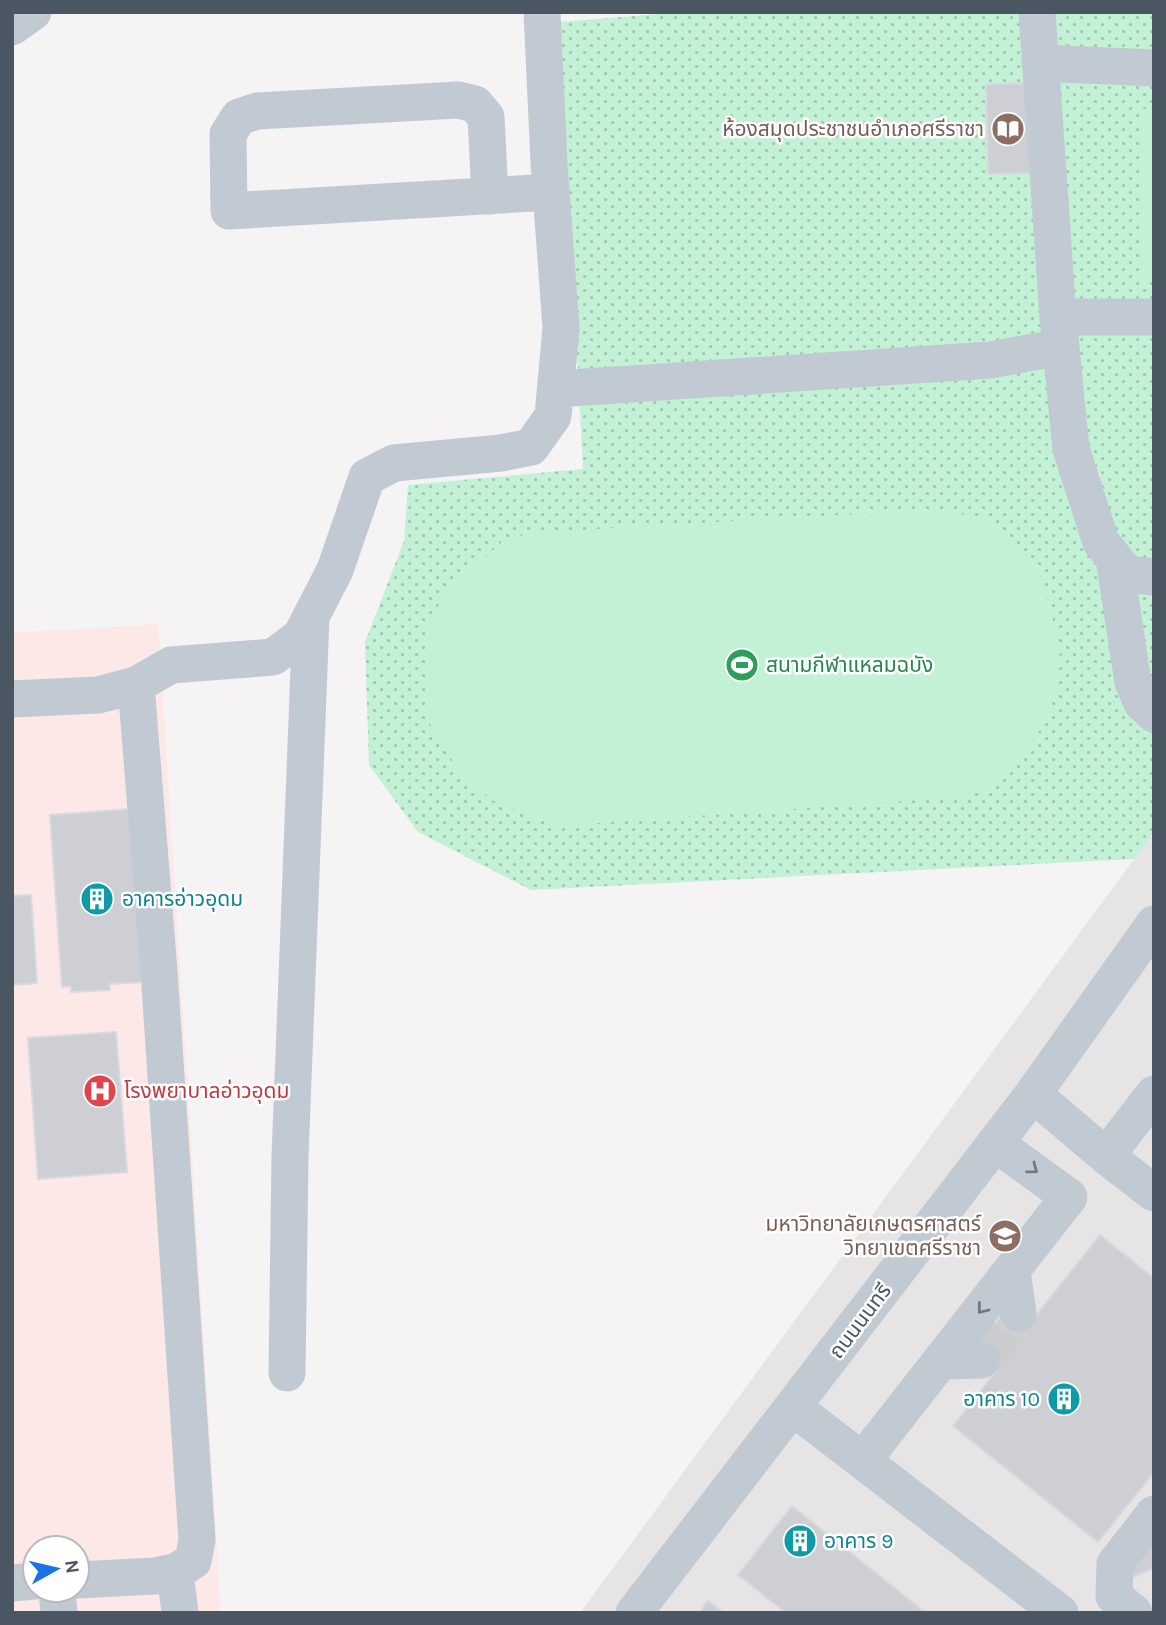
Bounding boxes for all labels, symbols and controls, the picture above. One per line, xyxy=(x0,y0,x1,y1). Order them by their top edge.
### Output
library icon: ห้องสมุดประชาชนอำเภอศรีราชา xyxy=(989,110,1027,148)
place label: ห้องสมุดประชาชนอำเภอศรีราชา xyxy=(722,117,984,142)
sports icon: สนามกีฬาแหลมฉบัง xyxy=(723,646,761,684)
place label: สนามกีฬาแหลมฉบัง xyxy=(766,653,933,677)
building icon: อาคารอ่าวอุดม xyxy=(78,880,116,918)
place label: อาคารอ่าวอุดม xyxy=(122,887,243,912)
hospital icon: โรงพยาบาลอ่าวอุดม xyxy=(81,1072,119,1110)
place label: โรงพยาบาลอ่าวอุดม xyxy=(124,1079,289,1104)
one-way arrow xyxy=(1025,1161,1037,1174)
place label: มหาวิทยาลัยเกษตรศาสตร์ วิทยาเขตศรีราชา xyxy=(765,1212,982,1260)
school or university icon: มหาวิทยาลัยเกษตรศาสตร์ วิทยาเขตศรีราชา xyxy=(986,1217,1024,1255)
street label: ถนนนนทรี xyxy=(824,1279,896,1363)
one-way arrow xyxy=(977,1301,990,1313)
building icon: อาคาร 10 xyxy=(1045,1380,1083,1418)
place label: อาคาร 10 xyxy=(963,1387,1040,1411)
building icon: อาคาร 9 xyxy=(781,1522,819,1560)
place label: อาคาร 9 xyxy=(824,1529,893,1553)
north arrow xyxy=(21,1534,91,1604)
text: N xyxy=(60,1558,84,1575)

